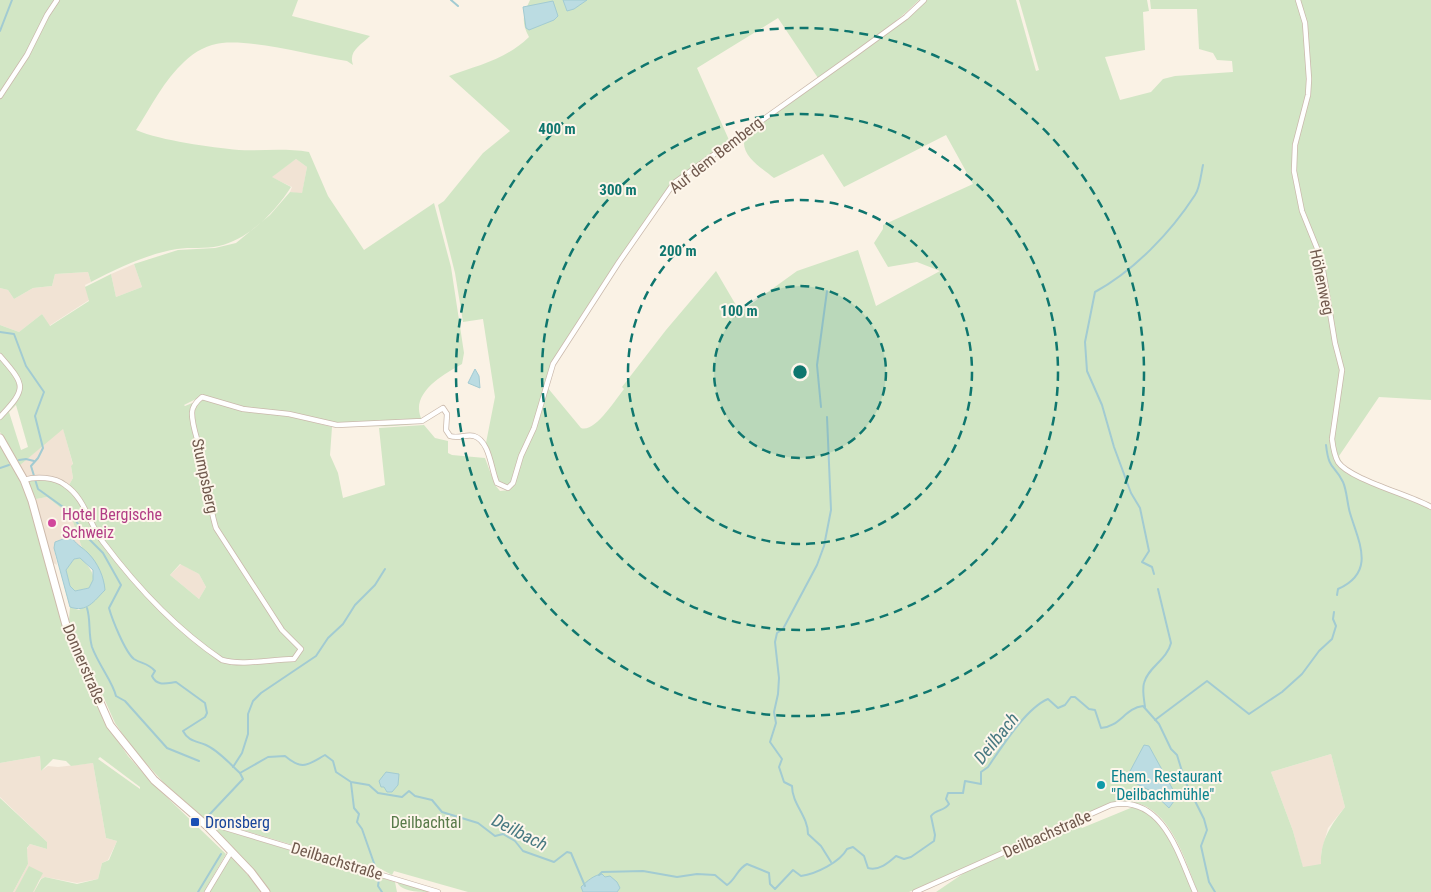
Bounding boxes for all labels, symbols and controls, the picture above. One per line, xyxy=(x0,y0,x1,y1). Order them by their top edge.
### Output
street label: Auf dem Bemberg xyxy=(666,113,766,197)
text: 400 m xyxy=(538,120,576,138)
text: 300 m xyxy=(599,181,637,199)
text: 200 m xyxy=(659,242,697,260)
street label: Höhenweg xyxy=(1306,247,1338,317)
text: 100 m xyxy=(720,302,758,320)
centre of rings xyxy=(791,363,809,381)
street label: Stumpsberg xyxy=(188,437,222,515)
place label: Hotel Bergische Schweiz xyxy=(62,505,162,542)
marker: Hotel Bergische Schweiz xyxy=(46,517,58,529)
street label: Donnerstraße xyxy=(59,621,109,707)
water label: Deilbach xyxy=(969,708,1023,768)
place label: Ehem. Restaurant "Deilbachmühle" xyxy=(1111,767,1223,804)
marker: Ehem. Restaurant "Deilbachmühle" xyxy=(1095,779,1107,791)
street label: Deilbachstraße xyxy=(1000,806,1094,862)
water label: Deilbach xyxy=(489,809,551,855)
place label: Dronsberg xyxy=(205,813,270,832)
park label: Deilbachtal xyxy=(391,813,461,832)
marker: Dronsberg xyxy=(189,816,201,828)
street label: Deilbachstraße xyxy=(289,838,385,884)

